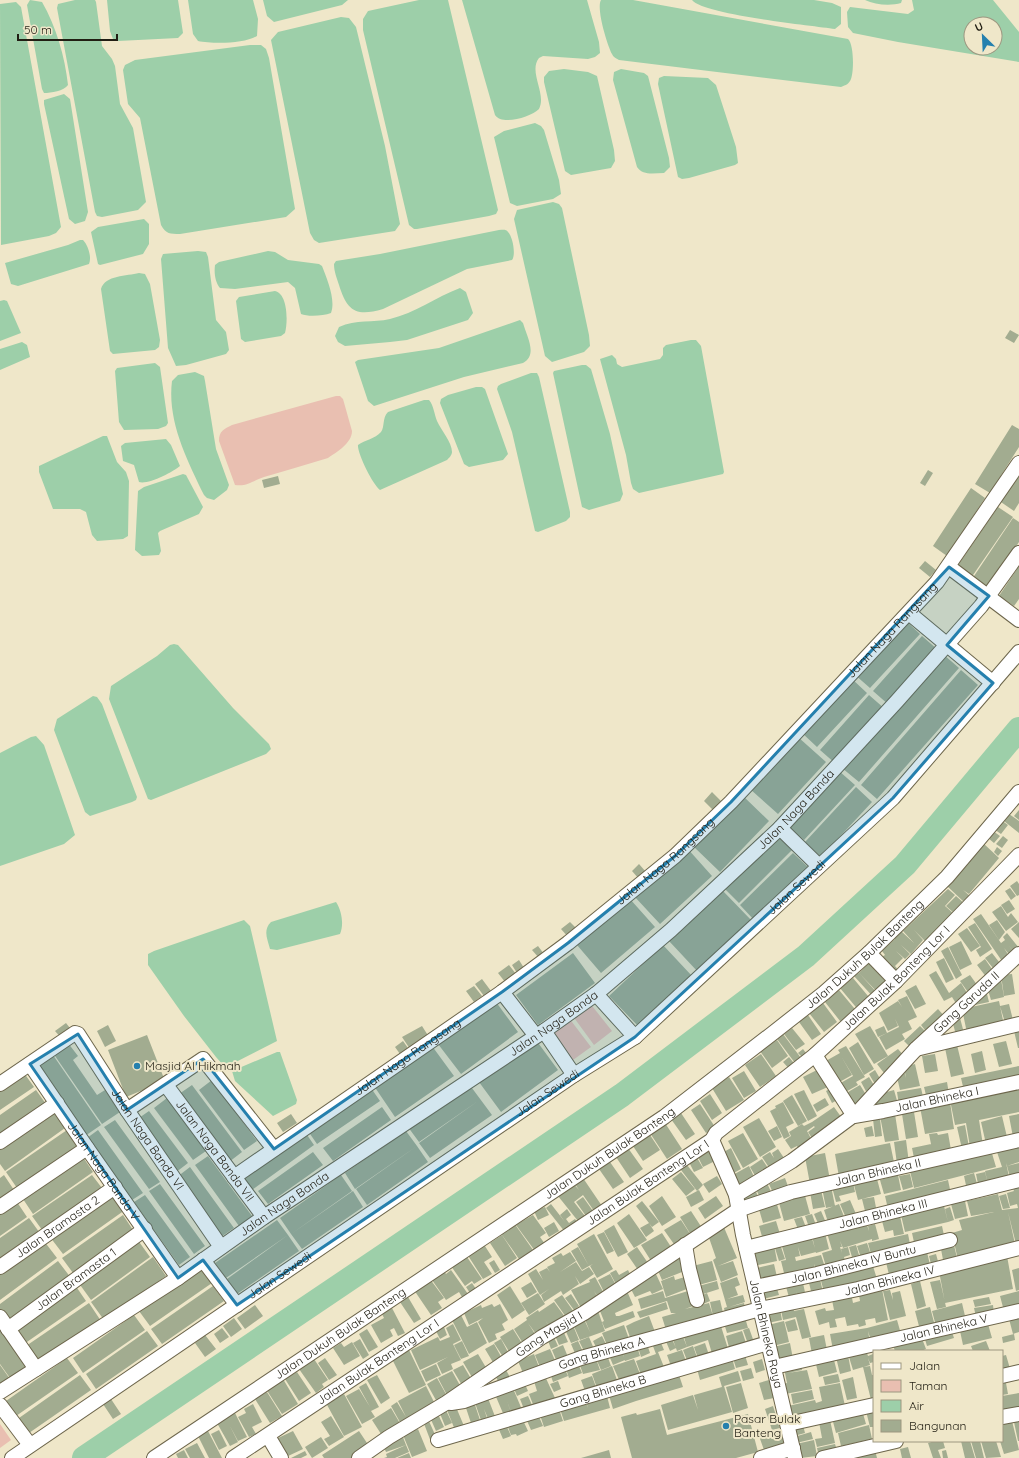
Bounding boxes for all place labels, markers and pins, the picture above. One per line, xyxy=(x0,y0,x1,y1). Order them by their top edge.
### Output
place label: Masjid Al Hikmah xyxy=(145,1058,241,1073)
marker: Masjid Al Hikmah xyxy=(132,1061,142,1071)
place label: Pasar Bulak Banteng xyxy=(734,1411,800,1440)
marker: Pasar Bulak Banteng xyxy=(721,1421,731,1431)

